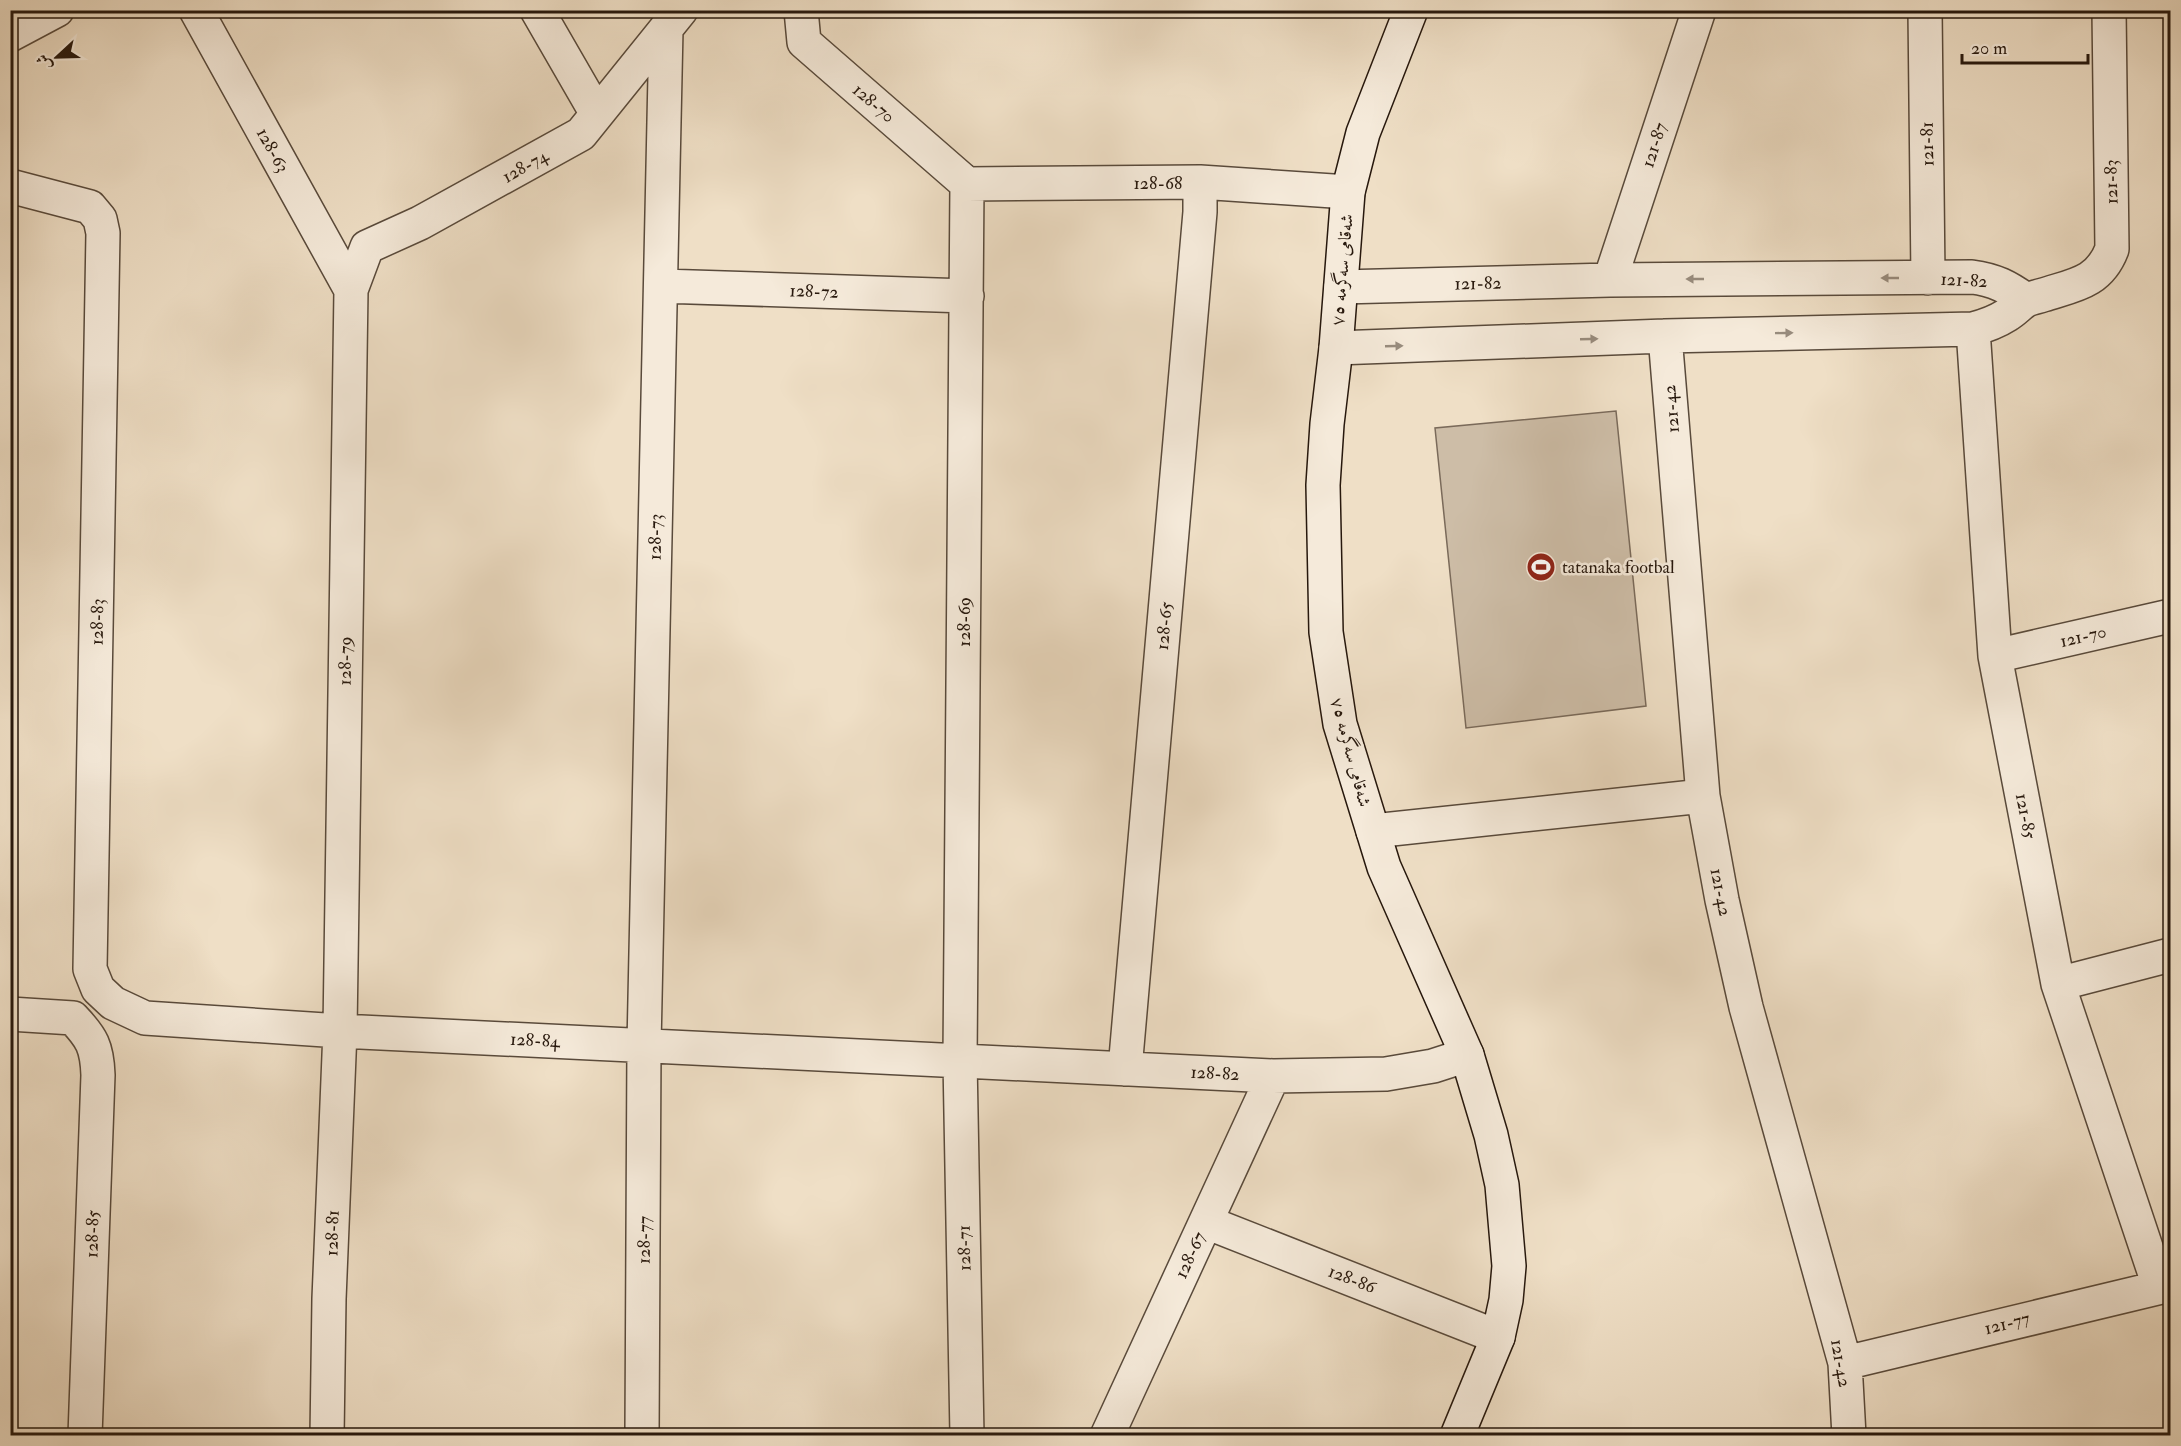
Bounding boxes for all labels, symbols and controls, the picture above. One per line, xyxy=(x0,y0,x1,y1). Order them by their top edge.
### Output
north arrow xyxy=(27,27,87,87)
scale bar xyxy=(1962,27,2088,65)
text: 20 m xyxy=(1971,37,2007,60)
text: ش xyxy=(32,51,56,73)
street label: 128-70 xyxy=(848,79,900,128)
street label: 121-87 xyxy=(1636,120,1673,171)
street label: 121-81 xyxy=(1916,122,1939,166)
street label: 128-63 xyxy=(251,124,294,177)
street label: 128-74 xyxy=(498,144,553,188)
street label: 121-83 xyxy=(2100,159,2123,205)
street label: 128-68 xyxy=(1133,172,1183,195)
street label: شەقامی سەگرمە ٧٥ xyxy=(1325,213,1359,327)
street label: 121-82 xyxy=(1940,268,1988,293)
street label: 121-82 xyxy=(1454,272,1502,295)
one-way arrow xyxy=(1880,273,1899,283)
one-way arrow xyxy=(1685,275,1704,284)
street label: 128-72 xyxy=(789,279,839,304)
one-way arrow xyxy=(1774,328,1793,338)
one-way arrow xyxy=(1580,334,1599,343)
one-way arrow xyxy=(1385,342,1404,351)
street label: 121-42 xyxy=(1658,384,1685,434)
street label: 128-73 xyxy=(644,513,667,561)
sports icon: tatanaka footbal xyxy=(1525,551,1557,583)
place label: tatanaka footbal xyxy=(1562,556,1675,579)
street label: 128-69 xyxy=(953,597,976,647)
street label: 128-83 xyxy=(86,598,109,646)
street label: 128-65 xyxy=(1151,601,1178,651)
street label: 121-70 xyxy=(2058,620,2109,653)
street label: 128-79 xyxy=(334,636,357,686)
street label: شەقامی سەگرمە ٧٥ xyxy=(1325,695,1377,809)
street label: 121-85 xyxy=(2010,791,2041,841)
street label: 121-42 xyxy=(1705,866,1736,918)
street label: 128-84 xyxy=(510,1028,562,1053)
street label: 128-82 xyxy=(1190,1061,1240,1086)
street label: 128-81 xyxy=(320,1209,345,1257)
street label: 128-85 xyxy=(80,1210,105,1258)
street label: 128-77 xyxy=(633,1216,656,1264)
street label: 128-71 xyxy=(953,1225,976,1271)
street label: 128-67 xyxy=(1170,1228,1211,1282)
street label: 128-86 xyxy=(1325,1260,1380,1299)
street label: 121-77 xyxy=(1982,1307,2032,1340)
street label: 121-42 xyxy=(1825,1337,1856,1389)

